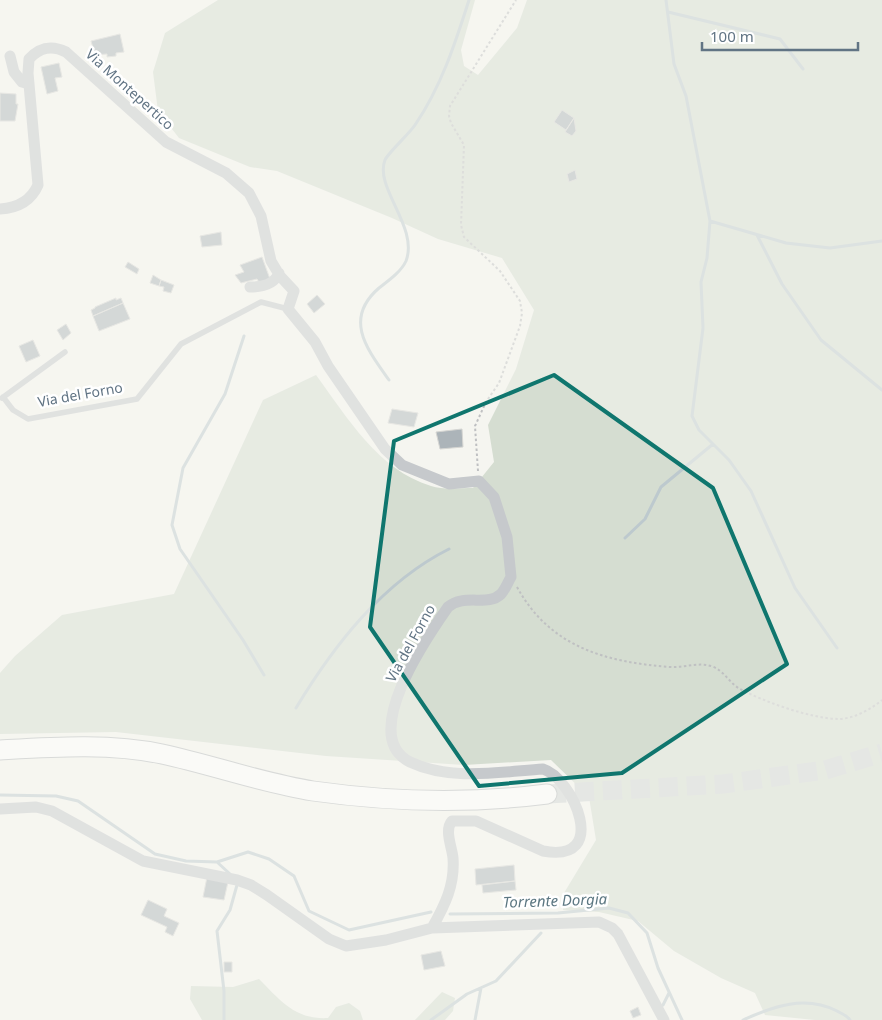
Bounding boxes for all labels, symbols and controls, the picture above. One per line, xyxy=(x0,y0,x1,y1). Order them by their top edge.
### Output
scale bar xyxy=(702,20,858,52)
text: 100 m xyxy=(710,26,754,46)
street label: Via Montepertico xyxy=(82,44,178,134)
street label: Via del Forno xyxy=(36,377,124,411)
street label: Via del Forno xyxy=(381,601,439,685)
water label: Torrente Dorgia xyxy=(502,888,608,912)

